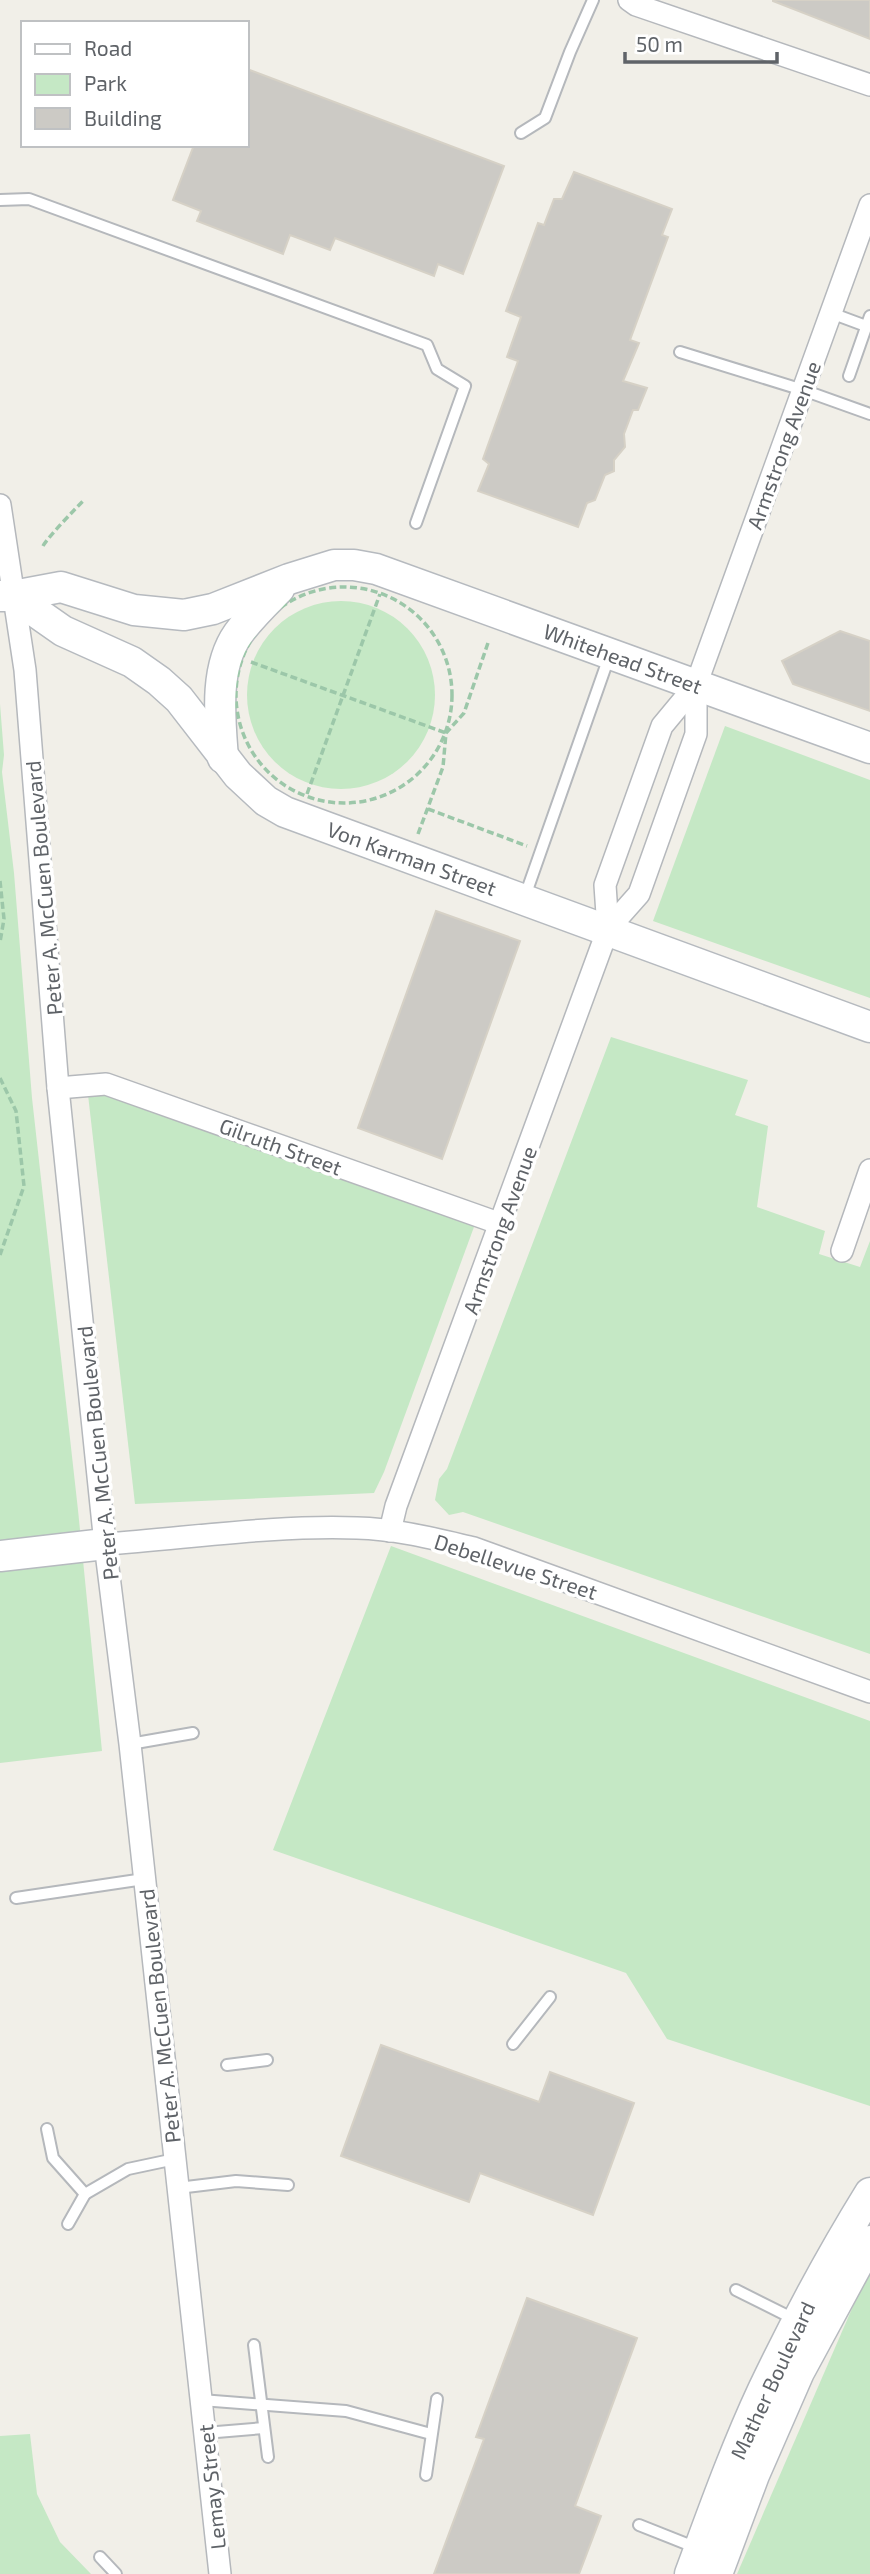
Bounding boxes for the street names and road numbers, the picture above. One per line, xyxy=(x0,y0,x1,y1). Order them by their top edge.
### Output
street label: Armstrong Avenue xyxy=(741,358,825,532)
street label: Whitehead Street xyxy=(540,618,706,698)
street label: Peter A. McCuen Boulevard xyxy=(19,760,67,1016)
street label: Von Karman Street xyxy=(324,816,500,900)
street label: Gilruth Street xyxy=(216,1112,346,1180)
street label: Armstrong Avenue xyxy=(457,1143,541,1317)
street label: Peter A. McCuen Boulevard xyxy=(71,1325,123,1581)
street label: Debellevue Street xyxy=(431,1528,601,1604)
street label: Peter A. McCuen Boulevard xyxy=(133,1888,185,2144)
street label: Mather Boulevard xyxy=(724,2297,820,2463)
street label: Lemay Street xyxy=(192,2423,230,2551)

